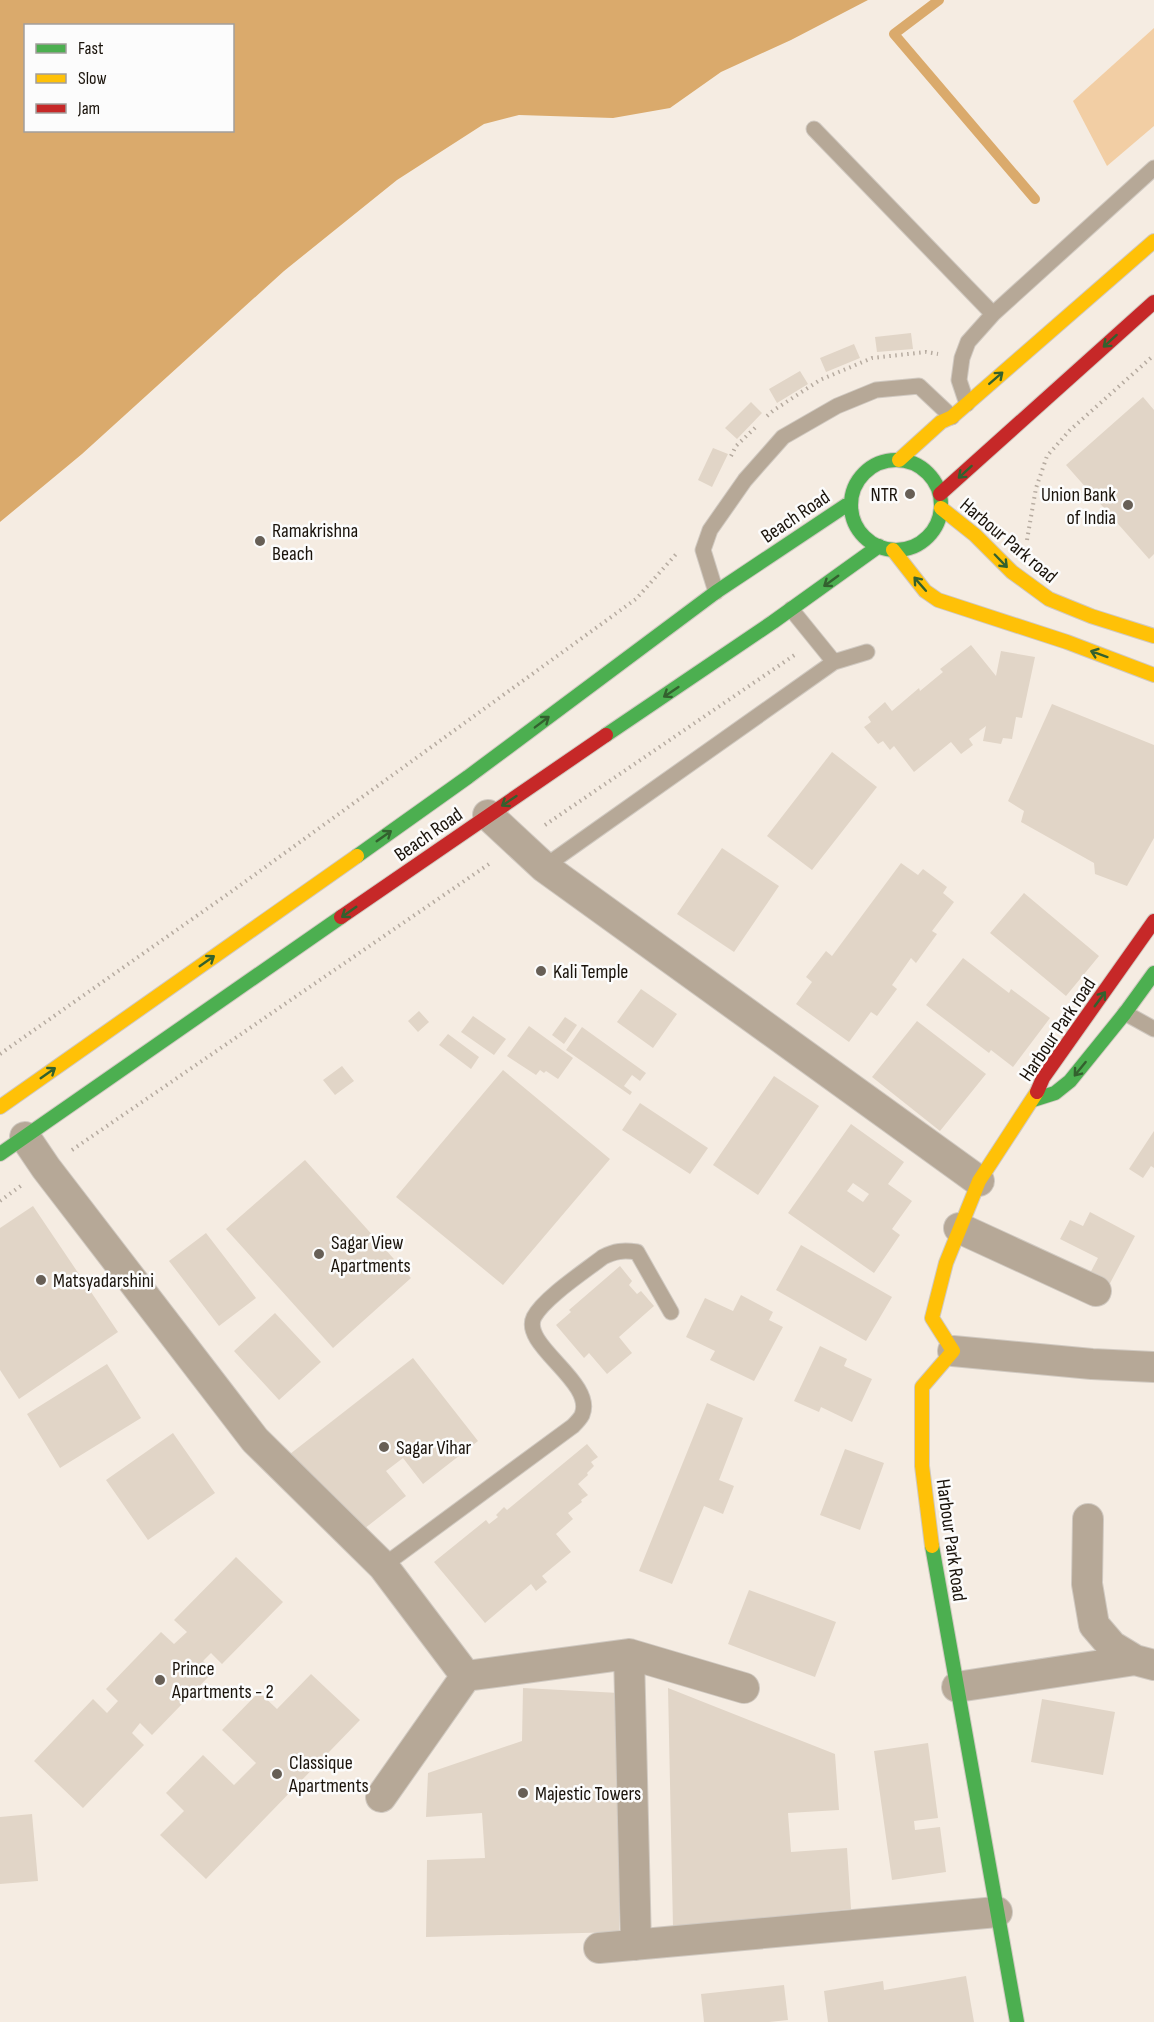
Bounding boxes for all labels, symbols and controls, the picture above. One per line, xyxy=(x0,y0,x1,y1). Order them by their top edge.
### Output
legend xyxy=(24,24,234,132)
text: Fast xyxy=(78,38,104,59)
text: Slow xyxy=(78,68,107,89)
text: Jam xyxy=(77,98,100,119)
one-way arrow xyxy=(1103,334,1118,348)
one-way arrow xyxy=(988,371,1003,385)
one-way arrow xyxy=(958,465,973,479)
place label: NTR xyxy=(870,483,898,507)
place label: Union Bank of India xyxy=(1041,483,1116,530)
street label: Beach Road xyxy=(757,485,834,549)
marker: NTR xyxy=(903,487,917,501)
street label: Harbour Park road xyxy=(955,493,1062,588)
marker: Union Bank of India xyxy=(1121,498,1135,512)
place label: Ramakrishna Beach xyxy=(272,519,358,566)
marker: Ramakrishna Beach xyxy=(253,534,267,548)
one-way arrow xyxy=(993,553,1008,568)
one-way arrow xyxy=(824,575,840,587)
one-way arrow xyxy=(913,576,926,592)
one-way arrow xyxy=(1091,648,1109,659)
one-way arrow xyxy=(663,686,680,698)
one-way arrow xyxy=(533,716,549,728)
one-way arrow xyxy=(502,795,518,807)
street label: Beach Road xyxy=(390,803,467,867)
one-way arrow xyxy=(375,830,391,842)
one-way arrow xyxy=(342,906,358,918)
one-way arrow xyxy=(199,955,215,967)
place label: Kali Temple xyxy=(553,960,628,984)
marker: Kali Temple xyxy=(534,964,548,978)
street label: Harbour Park road xyxy=(1014,973,1101,1086)
one-way arrow xyxy=(1094,991,1106,1007)
one-way arrow xyxy=(1073,1061,1086,1077)
one-way arrow xyxy=(39,1067,56,1079)
place label: Sagar View Apartments xyxy=(330,1231,411,1278)
marker: Sagar View Apartments xyxy=(312,1247,326,1261)
place label: Matsyadarshini xyxy=(53,1269,154,1293)
marker: Matsyadarshini xyxy=(34,1273,48,1287)
place label: Sagar Vihar xyxy=(396,1436,472,1460)
marker: Sagar Vihar xyxy=(377,1440,391,1454)
street label: Harbour Park Road xyxy=(931,1477,971,1603)
place label: Prince Apartments - 2 xyxy=(171,1657,274,1704)
marker: Prince Apartments - 2 xyxy=(153,1673,167,1687)
place label: Classique Apartments xyxy=(288,1751,369,1798)
marker: Classique Apartments xyxy=(270,1767,284,1781)
place label: Majestic Towers xyxy=(535,1782,641,1806)
marker: Majestic Towers xyxy=(516,1786,530,1800)

